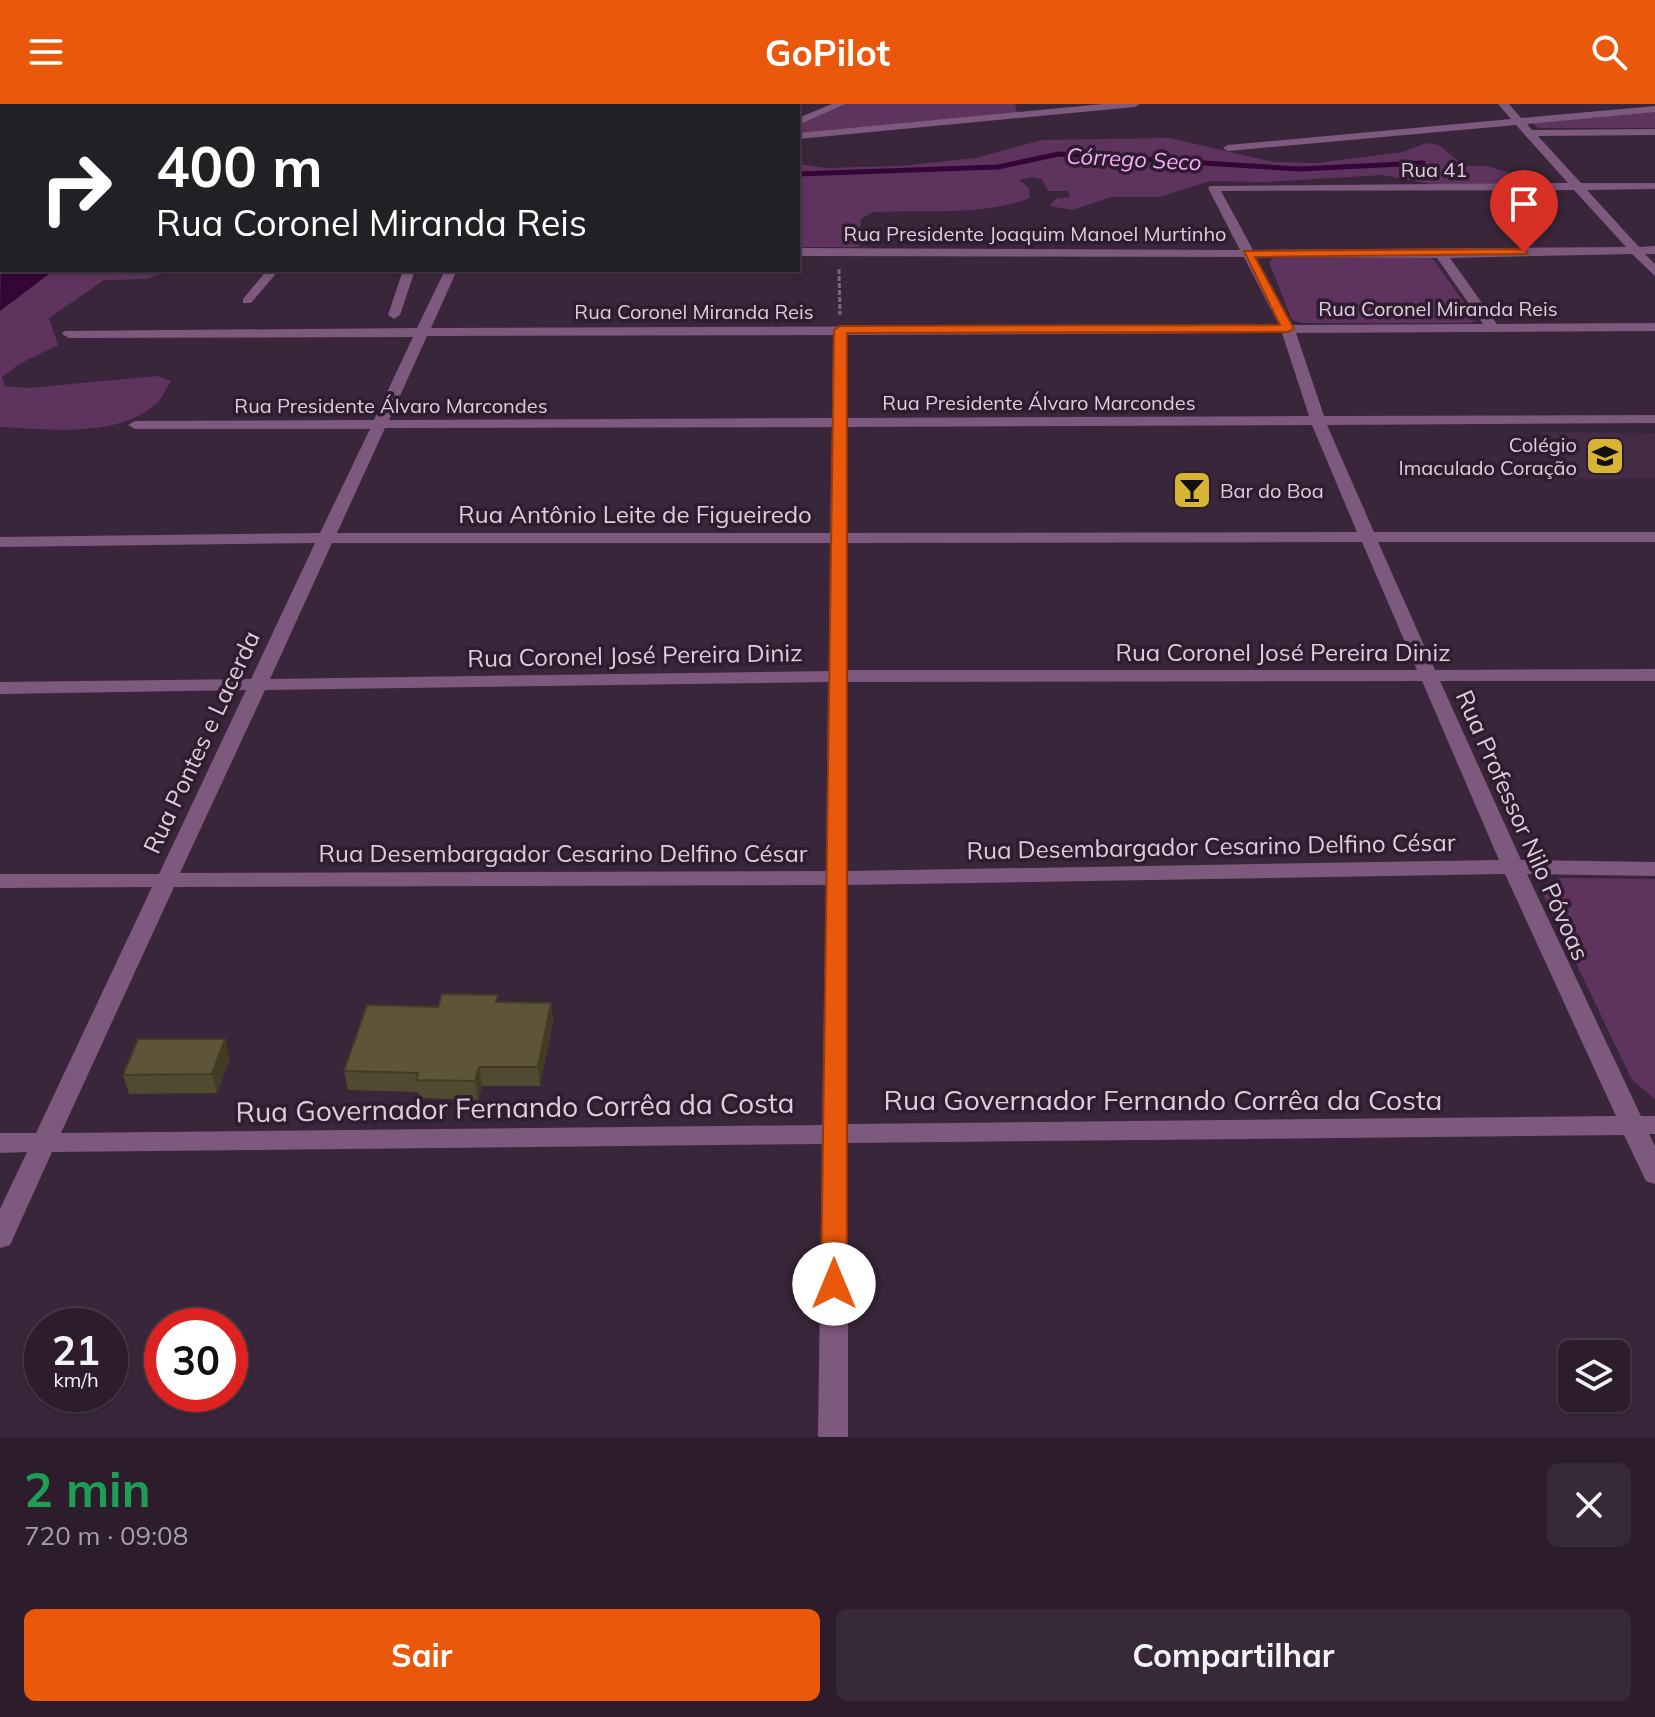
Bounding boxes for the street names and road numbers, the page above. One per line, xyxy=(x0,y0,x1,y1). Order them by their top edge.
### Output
street label: Rua 41 xyxy=(1401,157,1467,182)
street label: Rua Presidente Joaquim Manoel Murtinho xyxy=(843,221,1227,246)
street label: Rua Coronel Miranda Reis xyxy=(1318,296,1558,321)
street label: Rua Coronel Miranda Reis xyxy=(574,299,814,324)
street label: Rua Presidente Álvaro Marcondes xyxy=(882,390,1196,415)
street label: Rua Presidente Álvaro Marcondes xyxy=(234,393,548,418)
street label: Rua Antônio Leite de Figueiredo xyxy=(458,499,812,529)
street label: Rua Pontes e Lacerda xyxy=(136,626,266,858)
street label: Rua Coronel José Pereira Diniz xyxy=(467,637,803,673)
street label: Rua Coronel José Pereira Diniz xyxy=(1115,637,1451,667)
street label: Rua Professor Nilo Póvoas xyxy=(1450,685,1596,965)
street label: Rua Desembargador Cesarino Delfino César xyxy=(966,827,1456,865)
street label: Rua Desembargador Cesarino Delfino César xyxy=(319,838,808,868)
street label: Rua Governador Fernando Corrêa da Costa xyxy=(884,1082,1442,1117)
street label: Rua Governador Fernando Corrêa da Costa xyxy=(235,1085,795,1129)

